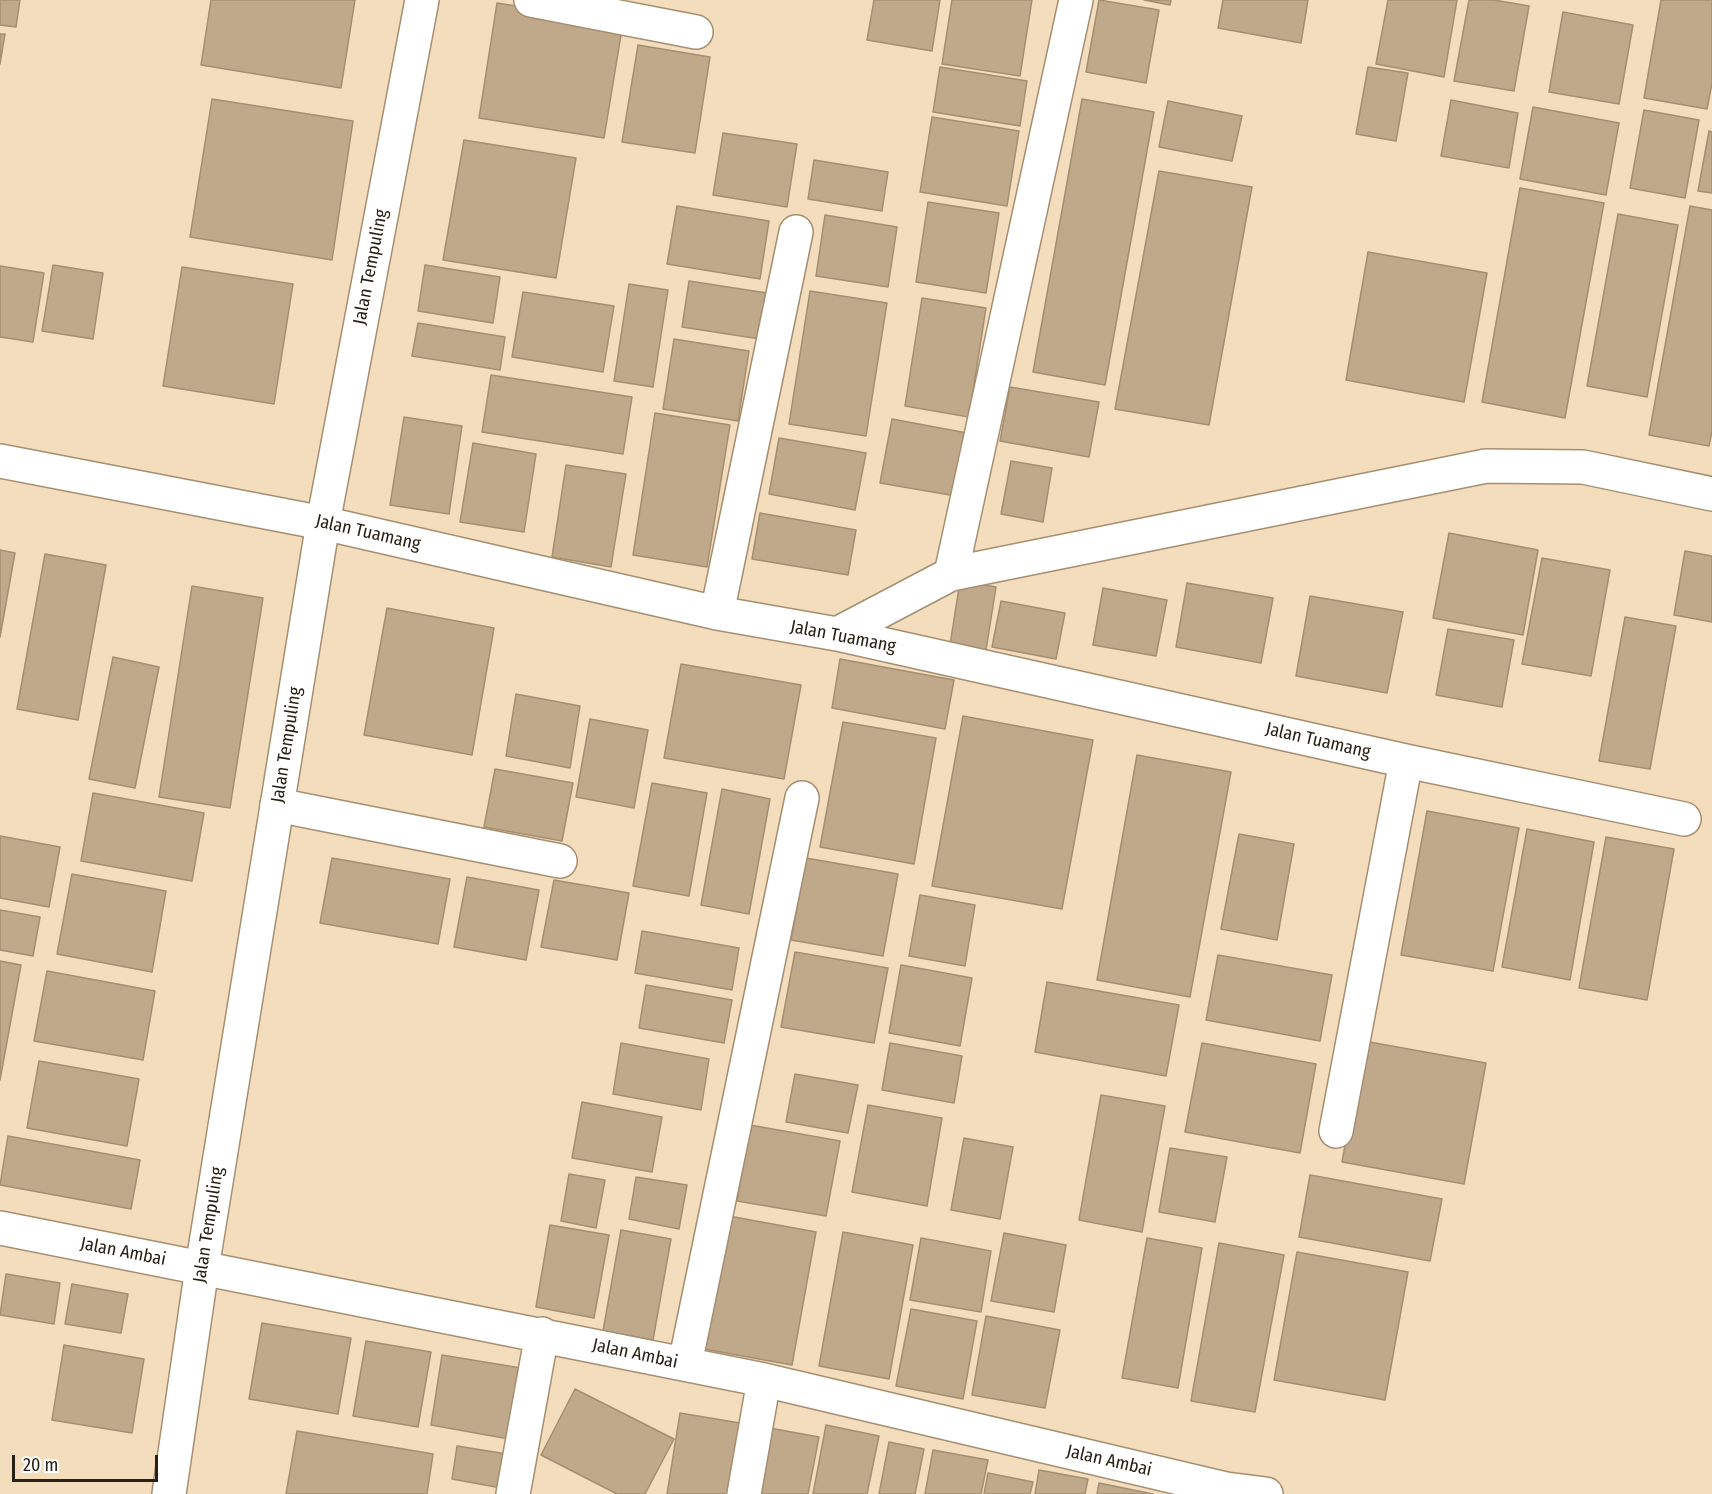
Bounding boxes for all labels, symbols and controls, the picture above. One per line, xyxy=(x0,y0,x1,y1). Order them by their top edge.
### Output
street label: Jalan Tempuling xyxy=(349,207,393,327)
street label: Jalan Tuamang xyxy=(313,510,423,556)
street label: Jalan Tuamang xyxy=(788,616,898,658)
street label: Jalan Tempuling xyxy=(267,686,307,804)
street label: Jalan Tuamang xyxy=(1263,718,1373,764)
street label: Jalan Tempuling xyxy=(189,1166,229,1284)
street label: Jalan Ambai xyxy=(78,1233,168,1271)
street label: Jalan Ambai xyxy=(590,1334,680,1374)
street label: Jalan Ambai xyxy=(1064,1441,1154,1481)
scale bar xyxy=(15,1443,160,1481)
text: 20 m xyxy=(23,1454,58,1476)

